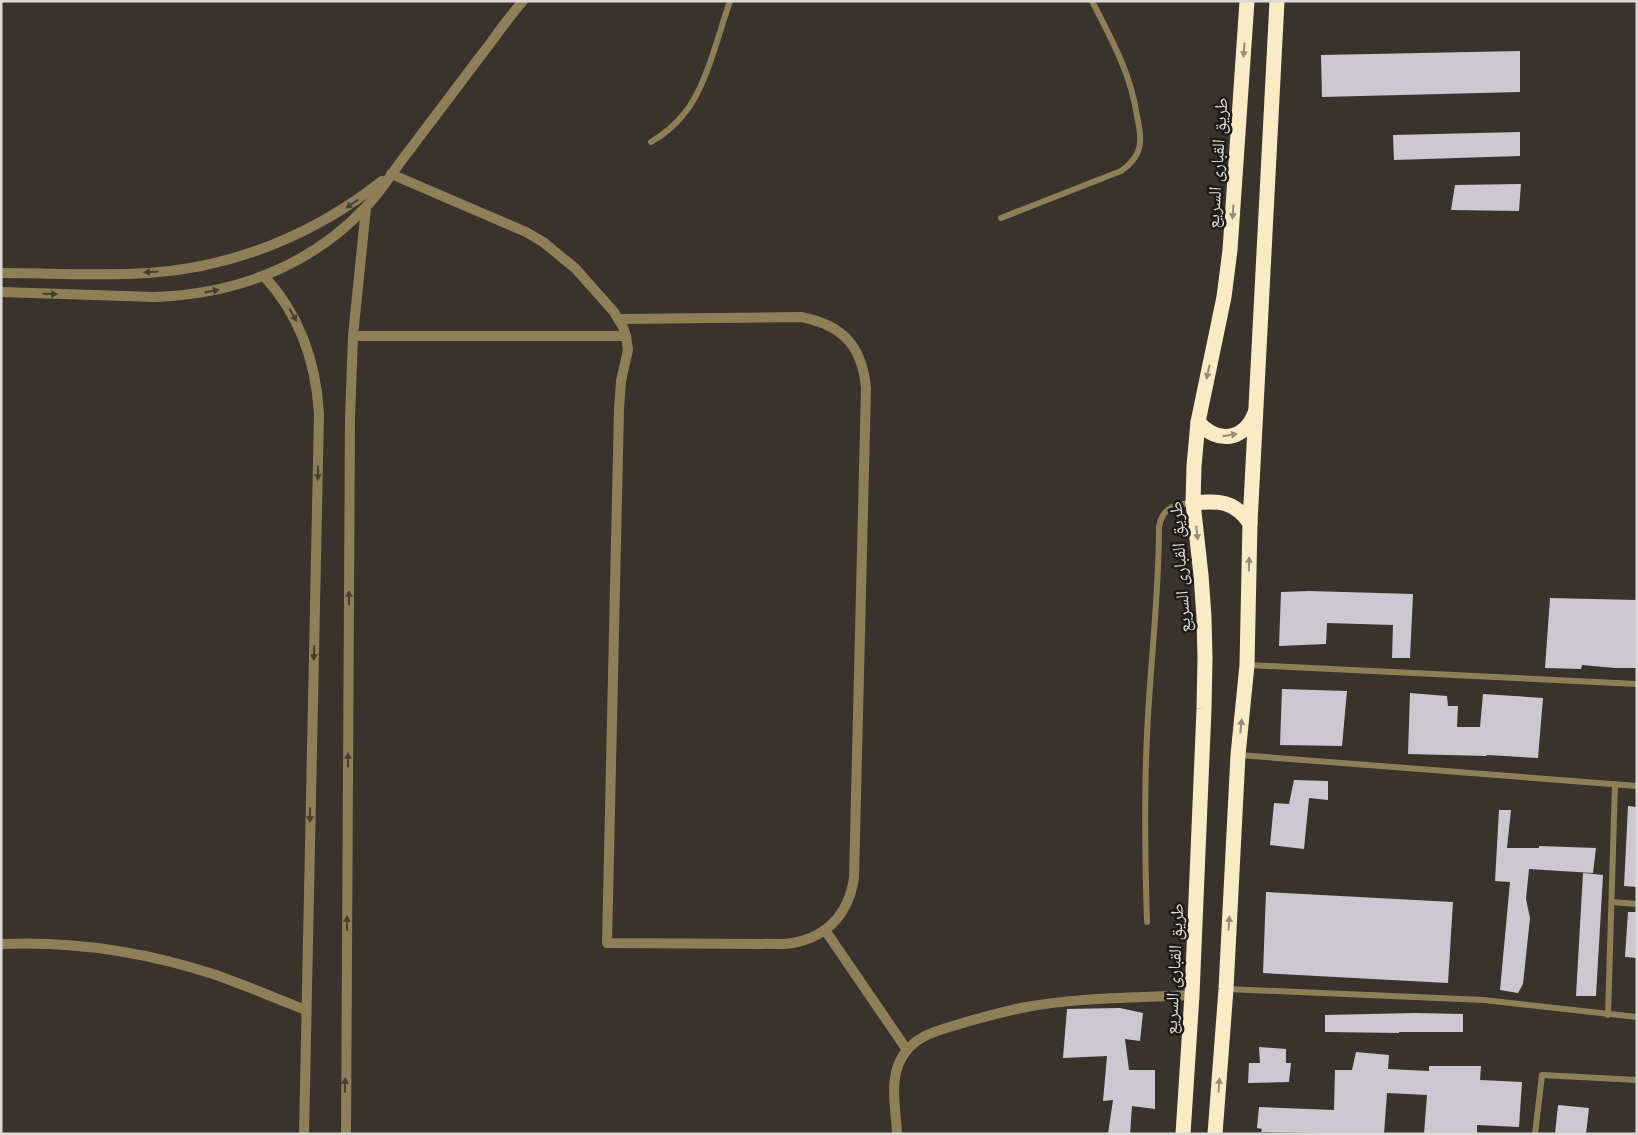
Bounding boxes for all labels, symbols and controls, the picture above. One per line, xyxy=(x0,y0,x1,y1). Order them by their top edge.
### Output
one-way arrow xyxy=(1239,42,1247,58)
street label: طريق القبارى السريع xyxy=(1200,97,1234,229)
one-way arrow xyxy=(345,199,359,208)
one-way arrow xyxy=(1229,204,1237,220)
one-way arrow xyxy=(143,268,159,276)
one-way arrow xyxy=(204,287,220,295)
one-way arrow xyxy=(42,290,58,298)
one-way arrow xyxy=(289,308,297,322)
one-way arrow xyxy=(1203,365,1211,381)
one-way arrow xyxy=(1222,430,1238,438)
one-way arrow xyxy=(313,465,321,481)
street label: طريق القبارى السريع xyxy=(1163,501,1197,633)
one-way arrow xyxy=(1193,526,1201,542)
one-way arrow xyxy=(1245,555,1253,571)
one-way arrow xyxy=(345,589,353,605)
one-way arrow xyxy=(310,645,318,661)
one-way arrow xyxy=(1237,718,1245,734)
one-way arrow xyxy=(344,752,352,768)
one-way arrow xyxy=(306,808,314,824)
street label: طريق القبارى السريع xyxy=(1159,903,1189,1035)
one-way arrow xyxy=(343,914,351,930)
one-way arrow xyxy=(1226,915,1234,931)
one-way arrow xyxy=(341,1077,349,1093)
one-way arrow xyxy=(1215,1077,1223,1093)

